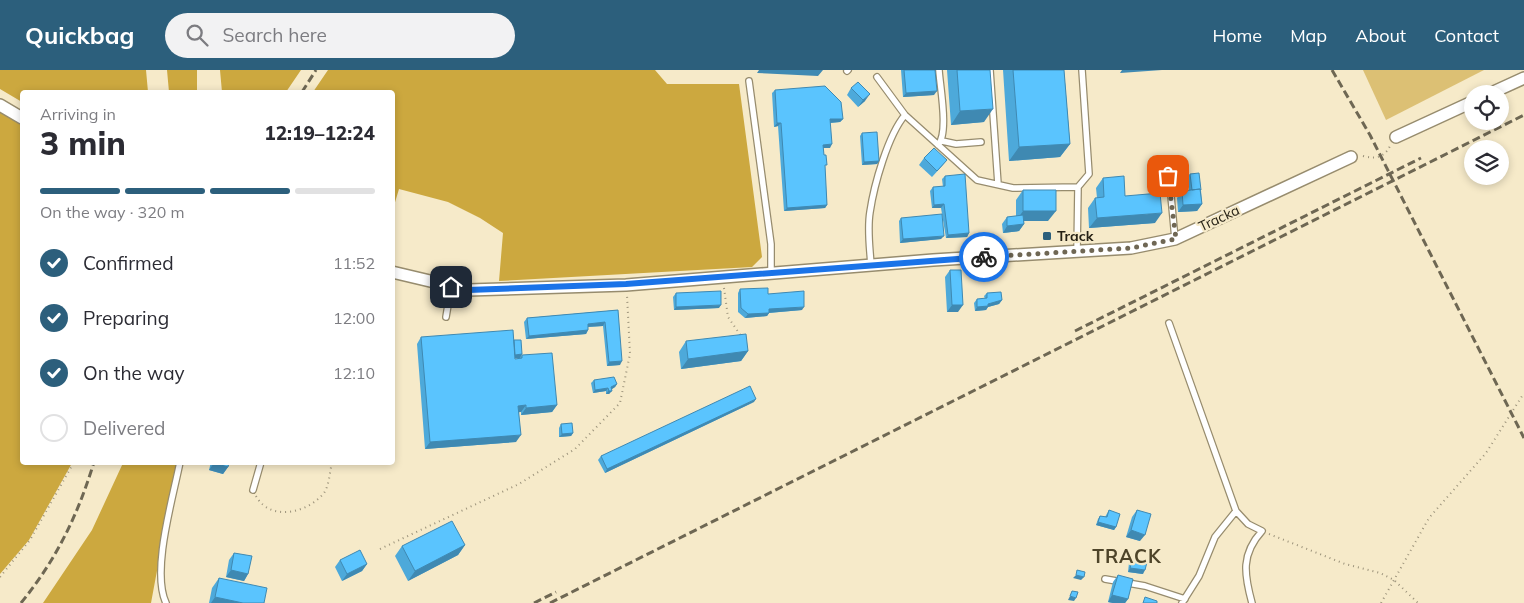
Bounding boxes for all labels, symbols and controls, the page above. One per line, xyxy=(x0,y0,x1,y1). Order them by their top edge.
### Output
search box xyxy=(165,13,515,58)
text: Quickbag xyxy=(25,20,135,50)
icon: search xyxy=(183,21,211,49)
text: Search here xyxy=(223,23,327,47)
text: Home xyxy=(1212,24,1262,47)
text: Map xyxy=(1290,24,1327,47)
text: About xyxy=(1355,24,1406,47)
text: Contact xyxy=(1434,24,1499,47)
map controls xyxy=(1464,85,1509,185)
button: locate xyxy=(1464,85,1509,130)
text: Arriving in xyxy=(40,104,116,124)
text: 12:19–12:24 xyxy=(264,121,375,145)
text: 3 min xyxy=(40,123,126,163)
button: layers xyxy=(1464,140,1509,185)
pin xyxy=(1147,155,1189,197)
icon: bag xyxy=(1154,162,1182,190)
street label: Tracka xyxy=(1196,201,1242,235)
text: On the way · 320 m xyxy=(40,202,185,222)
place label: Track xyxy=(1057,227,1094,245)
marker: Track xyxy=(1041,230,1053,242)
courier xyxy=(959,232,1009,282)
icon: bike xyxy=(970,243,998,271)
icon: check xyxy=(40,249,68,277)
text: Confirmed xyxy=(83,251,174,275)
text: 11:52 xyxy=(333,253,375,273)
pin xyxy=(430,266,472,308)
icon: home xyxy=(437,273,465,301)
icon: check xyxy=(40,304,68,332)
text: Preparing xyxy=(83,306,169,330)
text: 12:00 xyxy=(333,308,375,328)
icon: check xyxy=(40,359,68,387)
text: On the way xyxy=(83,361,185,385)
text: 12:10 xyxy=(333,363,375,383)
text: Delivered xyxy=(83,416,165,440)
district label: TRACK xyxy=(1092,544,1162,568)

